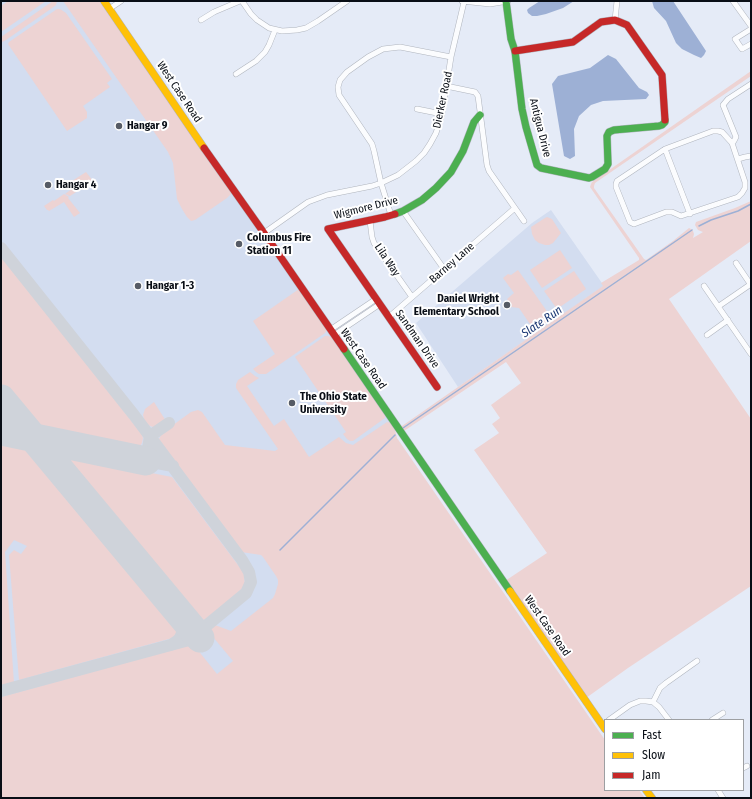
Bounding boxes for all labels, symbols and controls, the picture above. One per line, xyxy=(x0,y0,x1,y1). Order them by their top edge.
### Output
street label: West Case Road xyxy=(154,59,204,125)
street label: Dierker Road xyxy=(431,70,455,130)
street label: Antigua Drive xyxy=(526,97,554,159)
place label: Hangar 9 xyxy=(127,119,168,133)
marker: Hangar 9 xyxy=(114,121,124,131)
place label: Hangar 4 xyxy=(56,178,97,192)
marker: Hangar 4 xyxy=(43,180,53,190)
street label: Wigmore Drive xyxy=(333,194,399,222)
place label: Columbus Fire Station 11 xyxy=(247,231,311,257)
marker: Columbus Fire Station 11 xyxy=(234,239,244,249)
street label: Barney Lane xyxy=(427,240,477,286)
street label: Lila Way xyxy=(371,241,403,279)
place label: Hangar 1-3 xyxy=(146,279,194,293)
marker: Hangar 1-3 xyxy=(133,281,143,291)
place label: Daniel Wright Elementary School xyxy=(414,292,499,318)
marker: Daniel Wright Elementary School xyxy=(502,300,512,310)
water label: Slate Run xyxy=(519,303,565,341)
street label: Sandman Drive xyxy=(392,307,442,371)
street label: West Case Road xyxy=(337,326,389,392)
place label: The Ohio State University xyxy=(300,390,367,416)
marker: The Ohio State University xyxy=(287,398,297,408)
street label: West Case Road xyxy=(521,593,573,659)
legend xyxy=(604,719,744,791)
text: Fast xyxy=(642,728,661,742)
text: Slow xyxy=(642,748,665,762)
text: Jam xyxy=(642,768,660,782)

